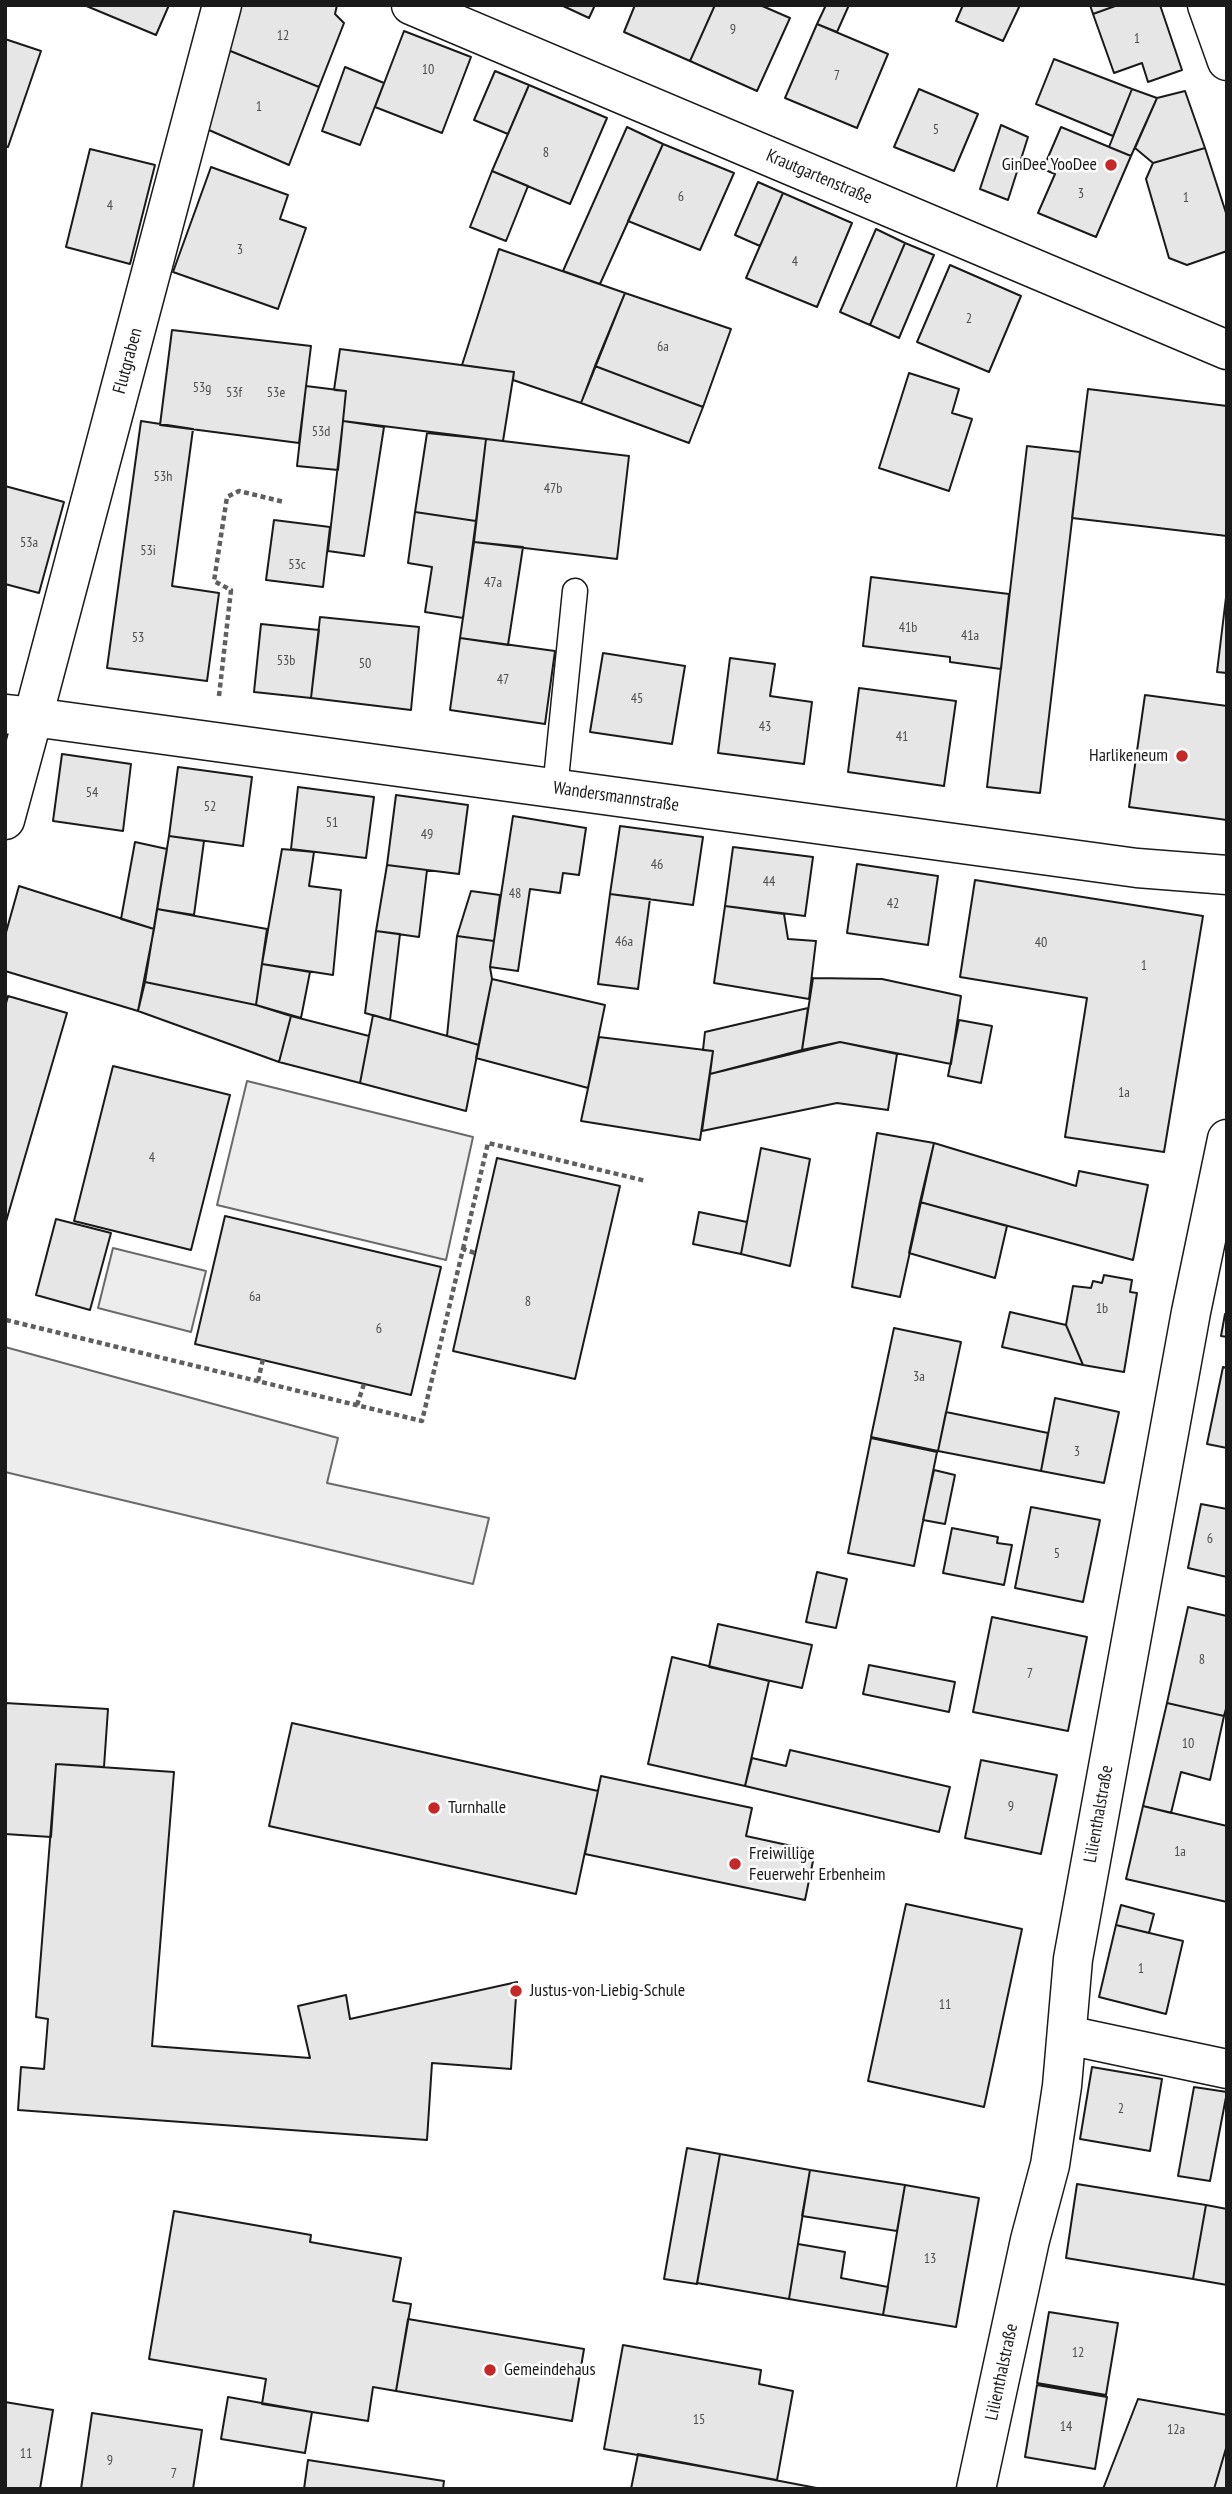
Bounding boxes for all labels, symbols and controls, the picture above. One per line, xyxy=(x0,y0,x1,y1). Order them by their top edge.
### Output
house number: 9 xyxy=(730,22,736,38)
house number: 12 xyxy=(277,28,289,44)
house number: 1 xyxy=(1134,31,1140,47)
house number: 10 xyxy=(422,62,434,78)
house number: 7 xyxy=(834,68,840,84)
house number: 1 xyxy=(256,99,262,115)
house number: 5 xyxy=(933,122,939,138)
house number: 8 xyxy=(543,145,549,161)
street label: Krautgartenstraße xyxy=(763,145,875,209)
place label: GinDee YooDee xyxy=(1002,154,1097,176)
marker: GinDee YooDee xyxy=(1103,157,1119,173)
house number: 3 xyxy=(1078,186,1084,202)
house number: 6 xyxy=(678,189,684,205)
house number: 1 xyxy=(1183,190,1189,206)
house number: 4 xyxy=(107,198,113,214)
house number: 3 xyxy=(237,242,243,258)
house number: 4 xyxy=(792,254,798,270)
house number: 2 xyxy=(966,311,972,327)
street label: Flutgraben xyxy=(109,326,147,396)
house number: 6a xyxy=(657,339,669,355)
house number: 53g xyxy=(193,380,211,396)
house number: 53f xyxy=(226,385,242,401)
house number: 53e xyxy=(267,385,285,401)
house number: 53d xyxy=(312,424,330,440)
house number: 53h xyxy=(154,469,172,485)
house number: 47b xyxy=(544,481,562,497)
house number: 53a xyxy=(20,535,38,551)
house number: 53i xyxy=(140,543,156,559)
house number: 53c xyxy=(288,557,306,573)
house number: 47a xyxy=(484,575,502,591)
house number: 41b xyxy=(899,620,917,636)
house number: 41a xyxy=(961,628,979,644)
house number: 53 xyxy=(132,630,144,646)
house number: 53b xyxy=(277,653,295,669)
house number: 50 xyxy=(359,656,371,672)
house number: 47 xyxy=(497,672,509,688)
house number: 45 xyxy=(631,691,643,707)
house number: 43 xyxy=(759,719,771,735)
house number: 41 xyxy=(896,729,908,745)
place label: Harlikeneum xyxy=(1089,745,1168,767)
marker: Harlikeneum xyxy=(1174,748,1190,764)
street label: Wandersmannstraße xyxy=(552,777,680,817)
house number: 54 xyxy=(86,785,98,801)
house number: 52 xyxy=(204,799,216,815)
house number: 51 xyxy=(326,815,338,831)
house number: 49 xyxy=(421,827,433,843)
house number: 46 xyxy=(651,857,663,873)
house number: 44 xyxy=(763,874,775,890)
house number: 48 xyxy=(509,886,521,902)
house number: 42 xyxy=(887,896,899,912)
house number: 46a xyxy=(615,934,633,950)
house number: 40 xyxy=(1035,935,1047,951)
house number: 1 xyxy=(1141,958,1147,974)
house number: 1a xyxy=(1118,1085,1130,1101)
house number: 4 xyxy=(149,1150,155,1166)
house number: 6a xyxy=(249,1289,261,1305)
house number: 8 xyxy=(525,1294,531,1310)
house number: 1b xyxy=(1096,1301,1108,1317)
house number: 6 xyxy=(376,1321,382,1337)
house number: 3a xyxy=(913,1369,925,1385)
house number: 3 xyxy=(1074,1444,1080,1460)
house number: 6 xyxy=(1207,1531,1213,1547)
house number: 5 xyxy=(1054,1546,1060,1562)
house number: 8 xyxy=(1199,1652,1205,1668)
house number: 7 xyxy=(1027,1666,1033,1682)
house number: 10 xyxy=(1182,1736,1194,1752)
street label: Lilienthalstraße xyxy=(1080,1764,1118,1864)
place label: Turnhalle xyxy=(448,1797,506,1819)
house number: 9 xyxy=(1008,1799,1014,1815)
marker: Turnhalle xyxy=(426,1800,442,1816)
place label: Freiwillige Feuerwehr Erbenheim xyxy=(749,1843,885,1885)
house number: 1a xyxy=(1174,1844,1186,1860)
marker: Freiwillige Feuerwehr Erbenheim xyxy=(727,1856,743,1872)
house number: 1 xyxy=(1138,1961,1144,1977)
place label: Justus-von-Liebig-Schule xyxy=(530,1980,685,2002)
marker: Justus-von-Liebig-Schule xyxy=(508,1983,524,1999)
house number: 11 xyxy=(939,1997,951,2013)
house number: 2 xyxy=(1118,2101,1124,2117)
house number: 13 xyxy=(924,2251,936,2267)
street label: Lilienthalstraße xyxy=(981,2322,1023,2422)
house number: 12 xyxy=(1072,2345,1084,2361)
place label: Gemeindehaus xyxy=(504,2359,595,2381)
marker: Gemeindehaus xyxy=(482,2362,498,2378)
house number: 15 xyxy=(693,2412,705,2428)
house number: 14 xyxy=(1060,2419,1072,2435)
house number: 12a xyxy=(1167,2422,1185,2438)
house number: 11 xyxy=(20,2446,32,2462)
house number: 9 xyxy=(107,2453,113,2469)
house number: 7 xyxy=(171,2466,177,2482)

